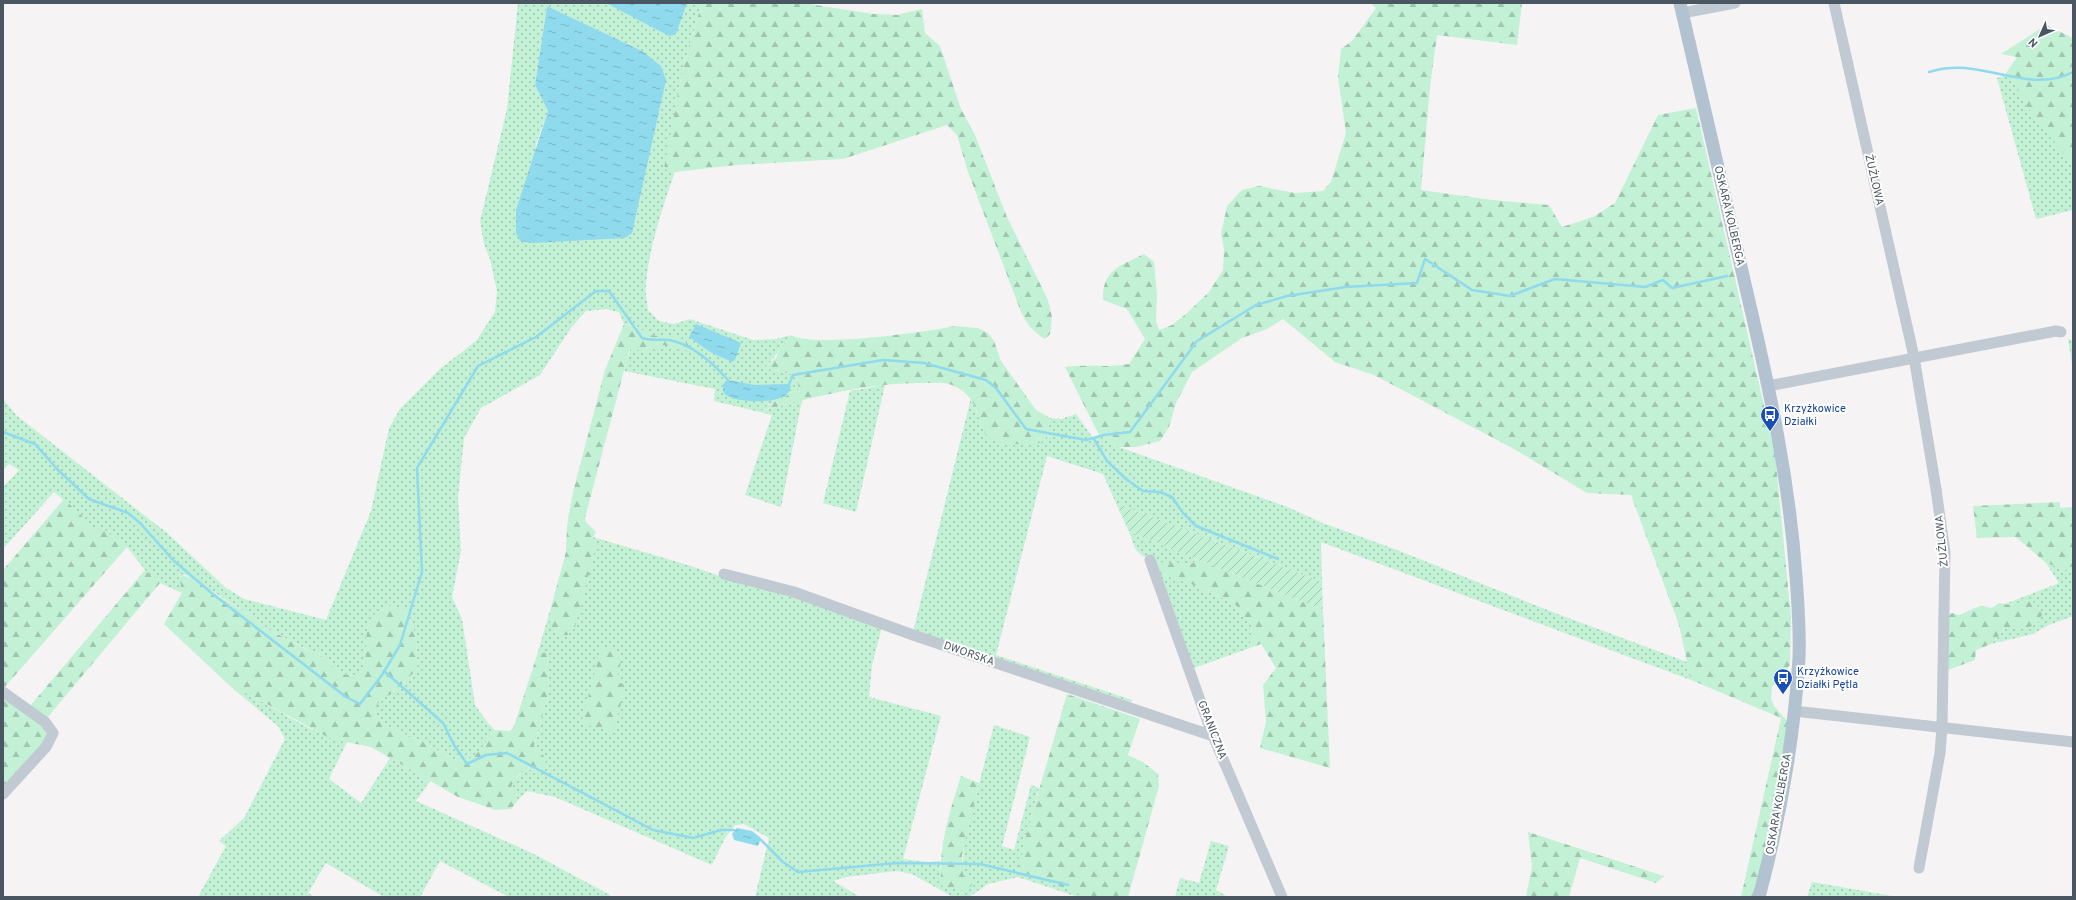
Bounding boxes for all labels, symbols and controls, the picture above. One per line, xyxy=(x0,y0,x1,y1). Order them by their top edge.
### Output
north arrow xyxy=(2020,16,2060,56)
text: N xyxy=(2026,35,2041,50)
street label: ŻUŻLOWA xyxy=(1861,153,1888,207)
street label: OSKARA KOLBERGA xyxy=(1711,165,1747,267)
place label: Krzyżkowice Działki xyxy=(1784,402,1846,429)
bus stop icon: Krzyżkowice Działki xyxy=(1759,404,1781,432)
street label: ŻUŻLOWA xyxy=(1931,514,1952,568)
street label: DWORSKA xyxy=(942,639,996,669)
place label: Krzyżkowice Działki Pętla xyxy=(1797,665,1859,692)
bus stop icon: Krzyżkowice Działki Pętla xyxy=(1772,667,1794,695)
street label: GRANICZNA xyxy=(1194,699,1230,761)
street label: OSKARA KOLBERGA xyxy=(1763,752,1795,856)

